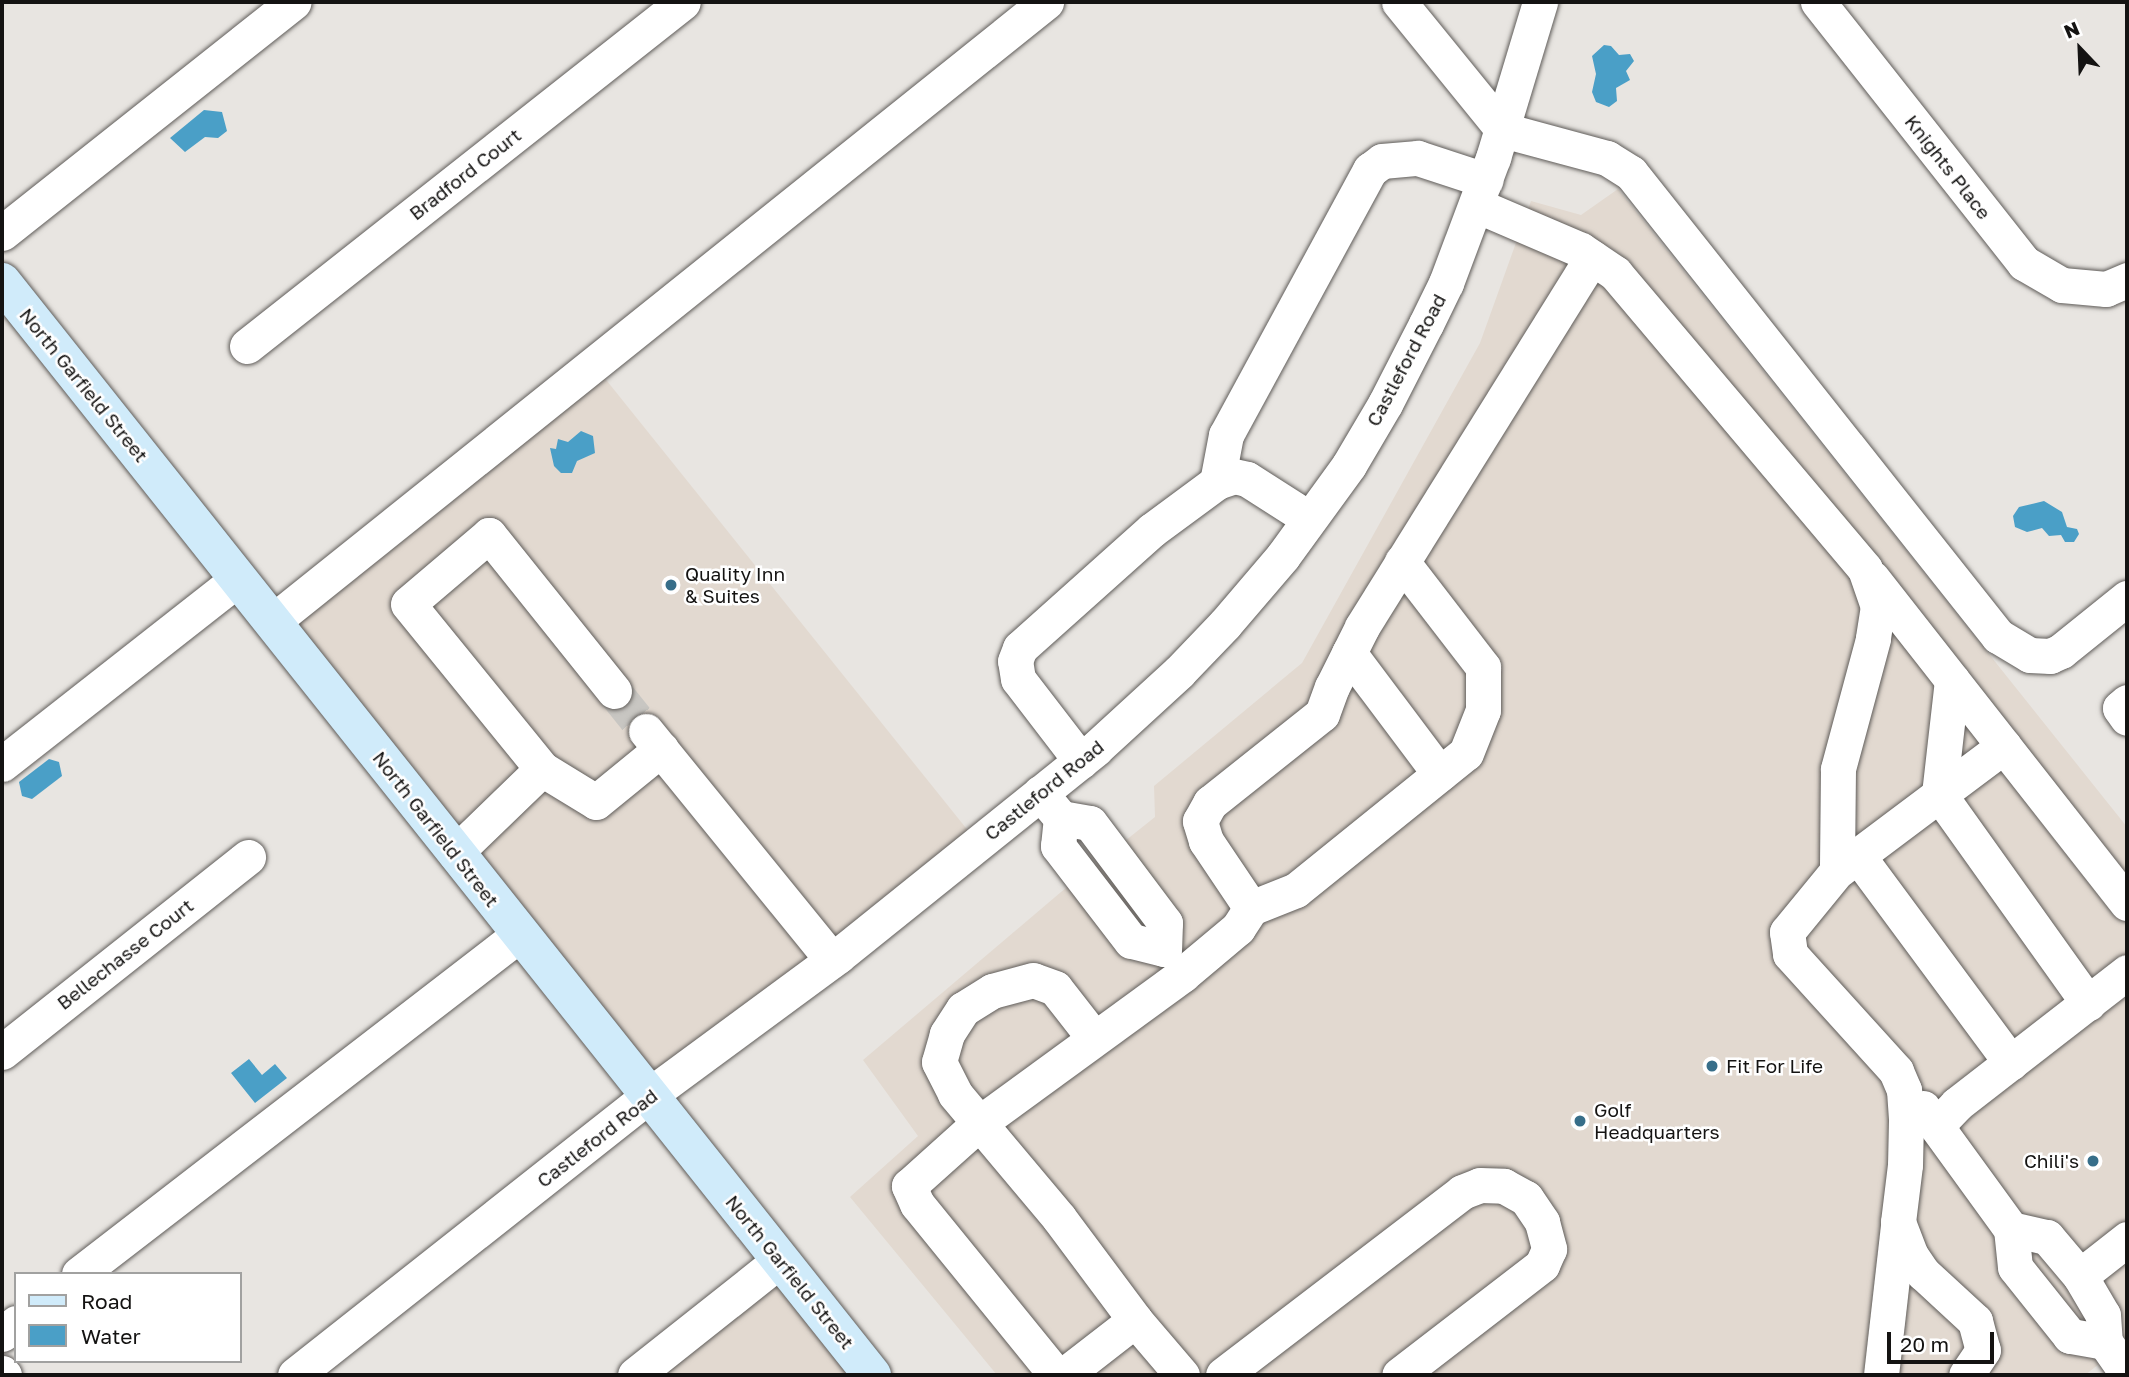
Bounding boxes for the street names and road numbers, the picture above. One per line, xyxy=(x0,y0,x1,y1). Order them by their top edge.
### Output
street label: Knights Place xyxy=(1900,110,1996,224)
street label: Bradford Court xyxy=(405,123,525,225)
street label: Castleford Road xyxy=(1362,290,1450,430)
street label: North Garfield Street xyxy=(15,304,153,466)
street label: Castleford Road xyxy=(980,735,1108,845)
street label: North Garfield Street xyxy=(368,747,504,911)
street label: Bellechasse Court xyxy=(52,894,198,1014)
street label: Castleford Road xyxy=(532,1084,662,1192)
street label: North Garfield Street xyxy=(721,1191,859,1353)

